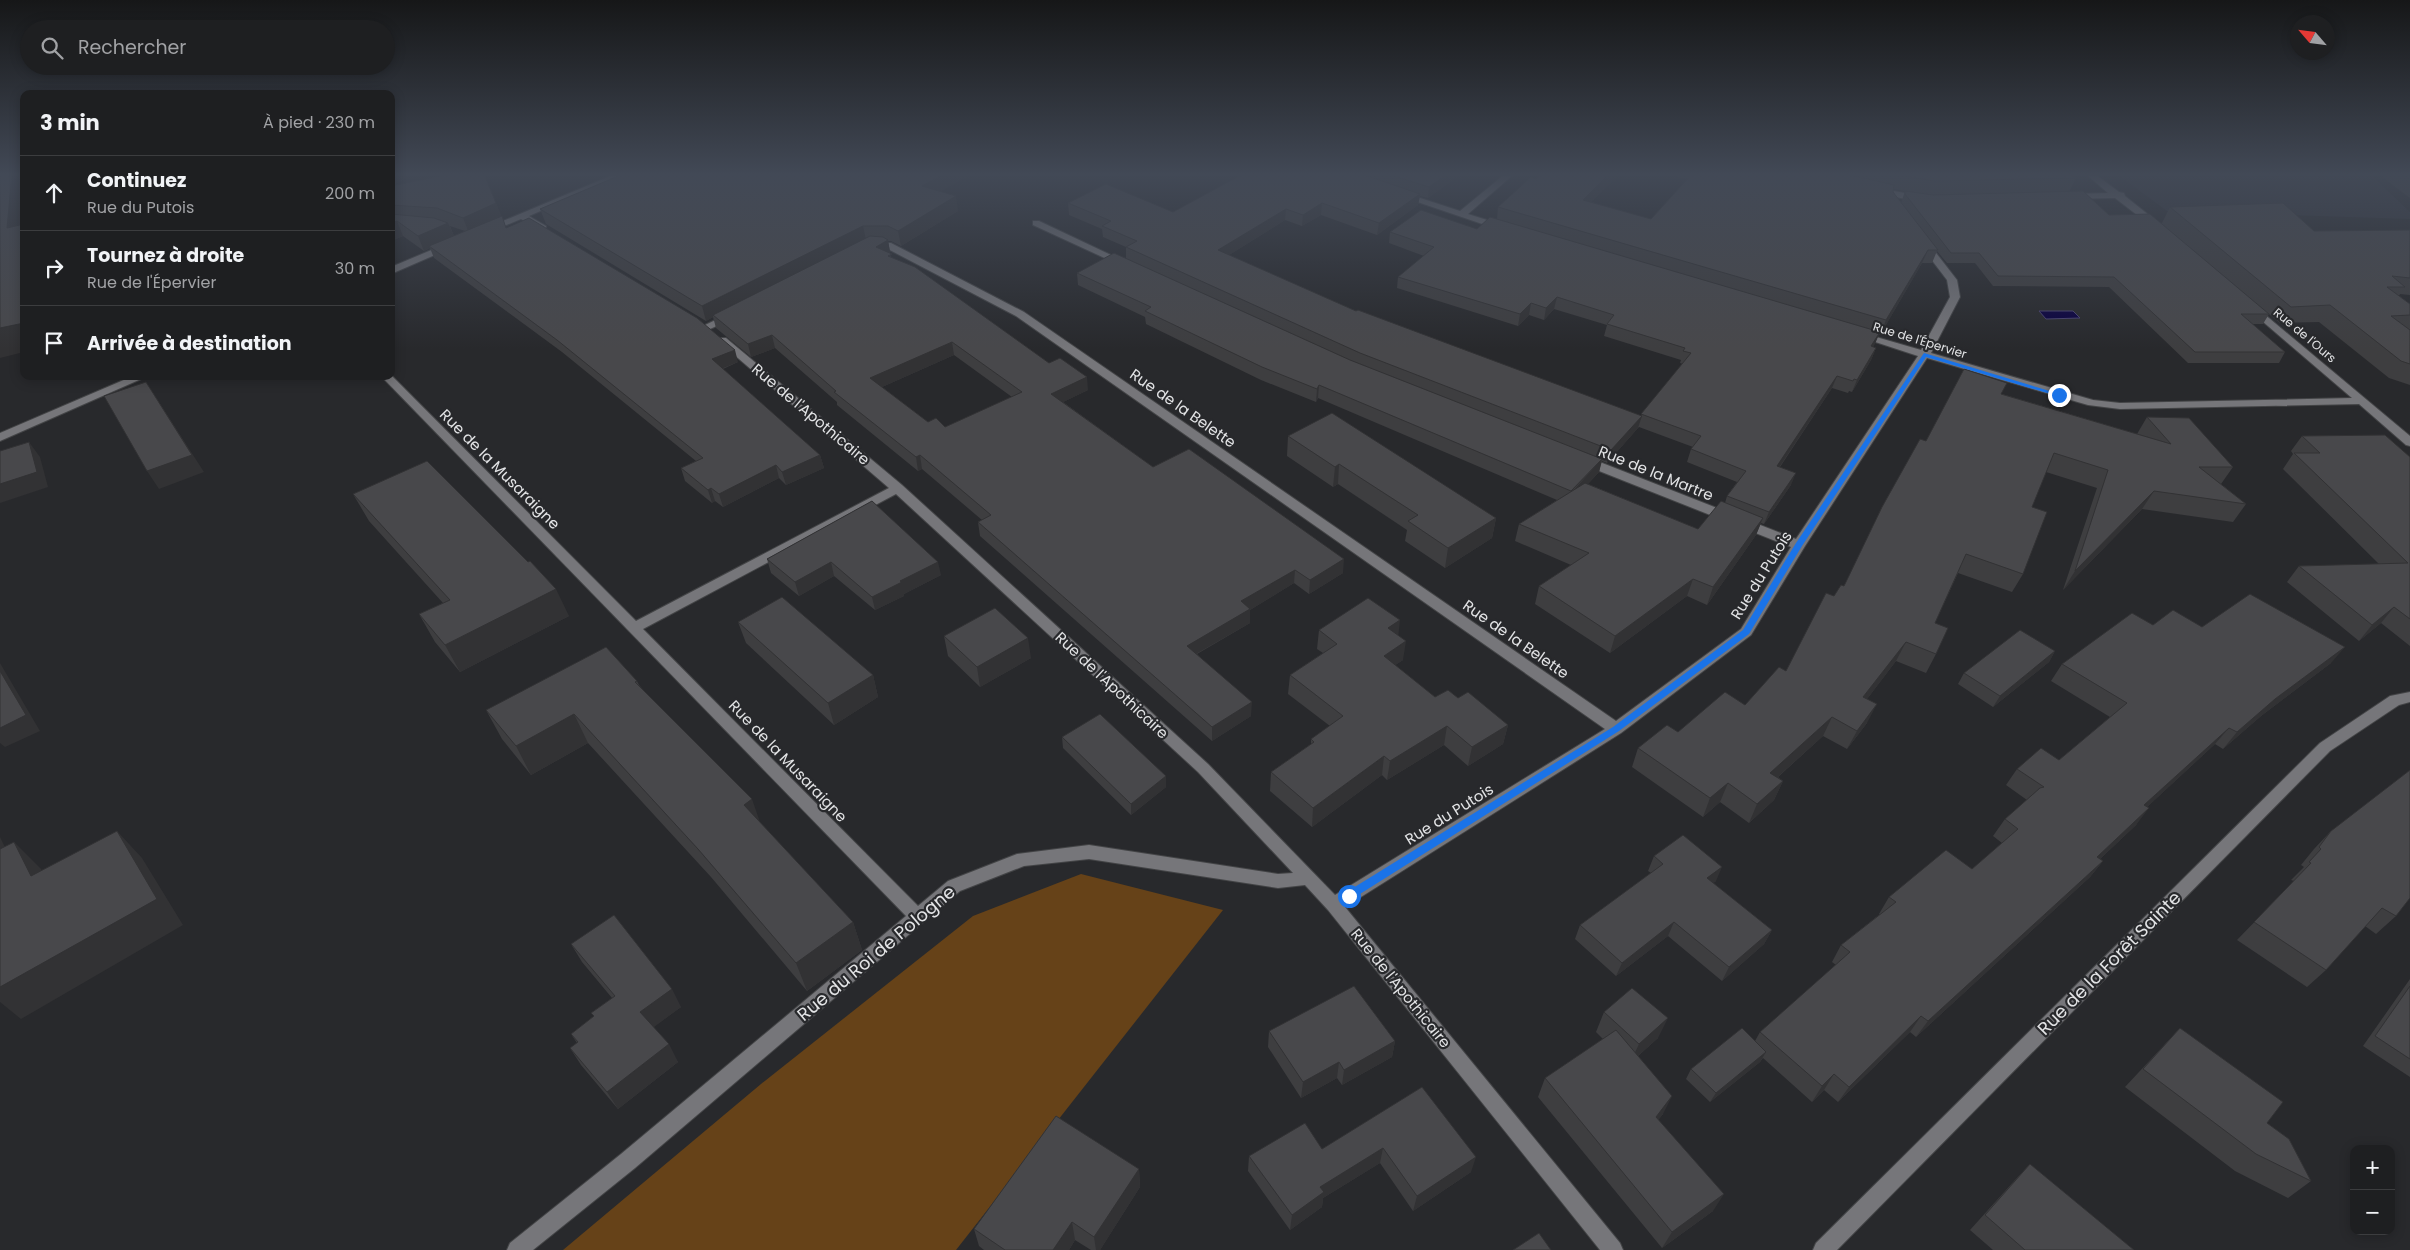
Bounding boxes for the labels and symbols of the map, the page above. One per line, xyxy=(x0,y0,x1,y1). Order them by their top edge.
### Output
north arrow xyxy=(2290,15,2335,60)
street label: Rue de l'Ours xyxy=(2270,304,2340,366)
street label: Rue de l'Épervier xyxy=(1871,318,1969,362)
street label: Rue de l'Apothicaire xyxy=(748,358,874,470)
street label: Rue de la Belette xyxy=(1126,364,1240,452)
route end xyxy=(2048,384,2071,407)
street label: Rue de la Musaraigne xyxy=(435,404,565,534)
street label: Rue de la Martre xyxy=(1595,440,1717,506)
street label: Rue du Putois xyxy=(1725,527,1797,623)
street label: Rue de la Belette xyxy=(1459,595,1573,683)
street label: Rue de l'Apothicaire xyxy=(1051,627,1173,743)
street label: Rue de la Musaraigne xyxy=(724,695,852,827)
street label: Rue du Putois xyxy=(1401,778,1497,850)
street label: Rue du Roi de Pologne xyxy=(792,879,960,1027)
route start xyxy=(1338,885,1361,908)
street label: Rue de la Forêt Sainte xyxy=(2032,886,2186,1040)
street label: Rue de l'Apothicaire xyxy=(1346,924,1456,1052)

